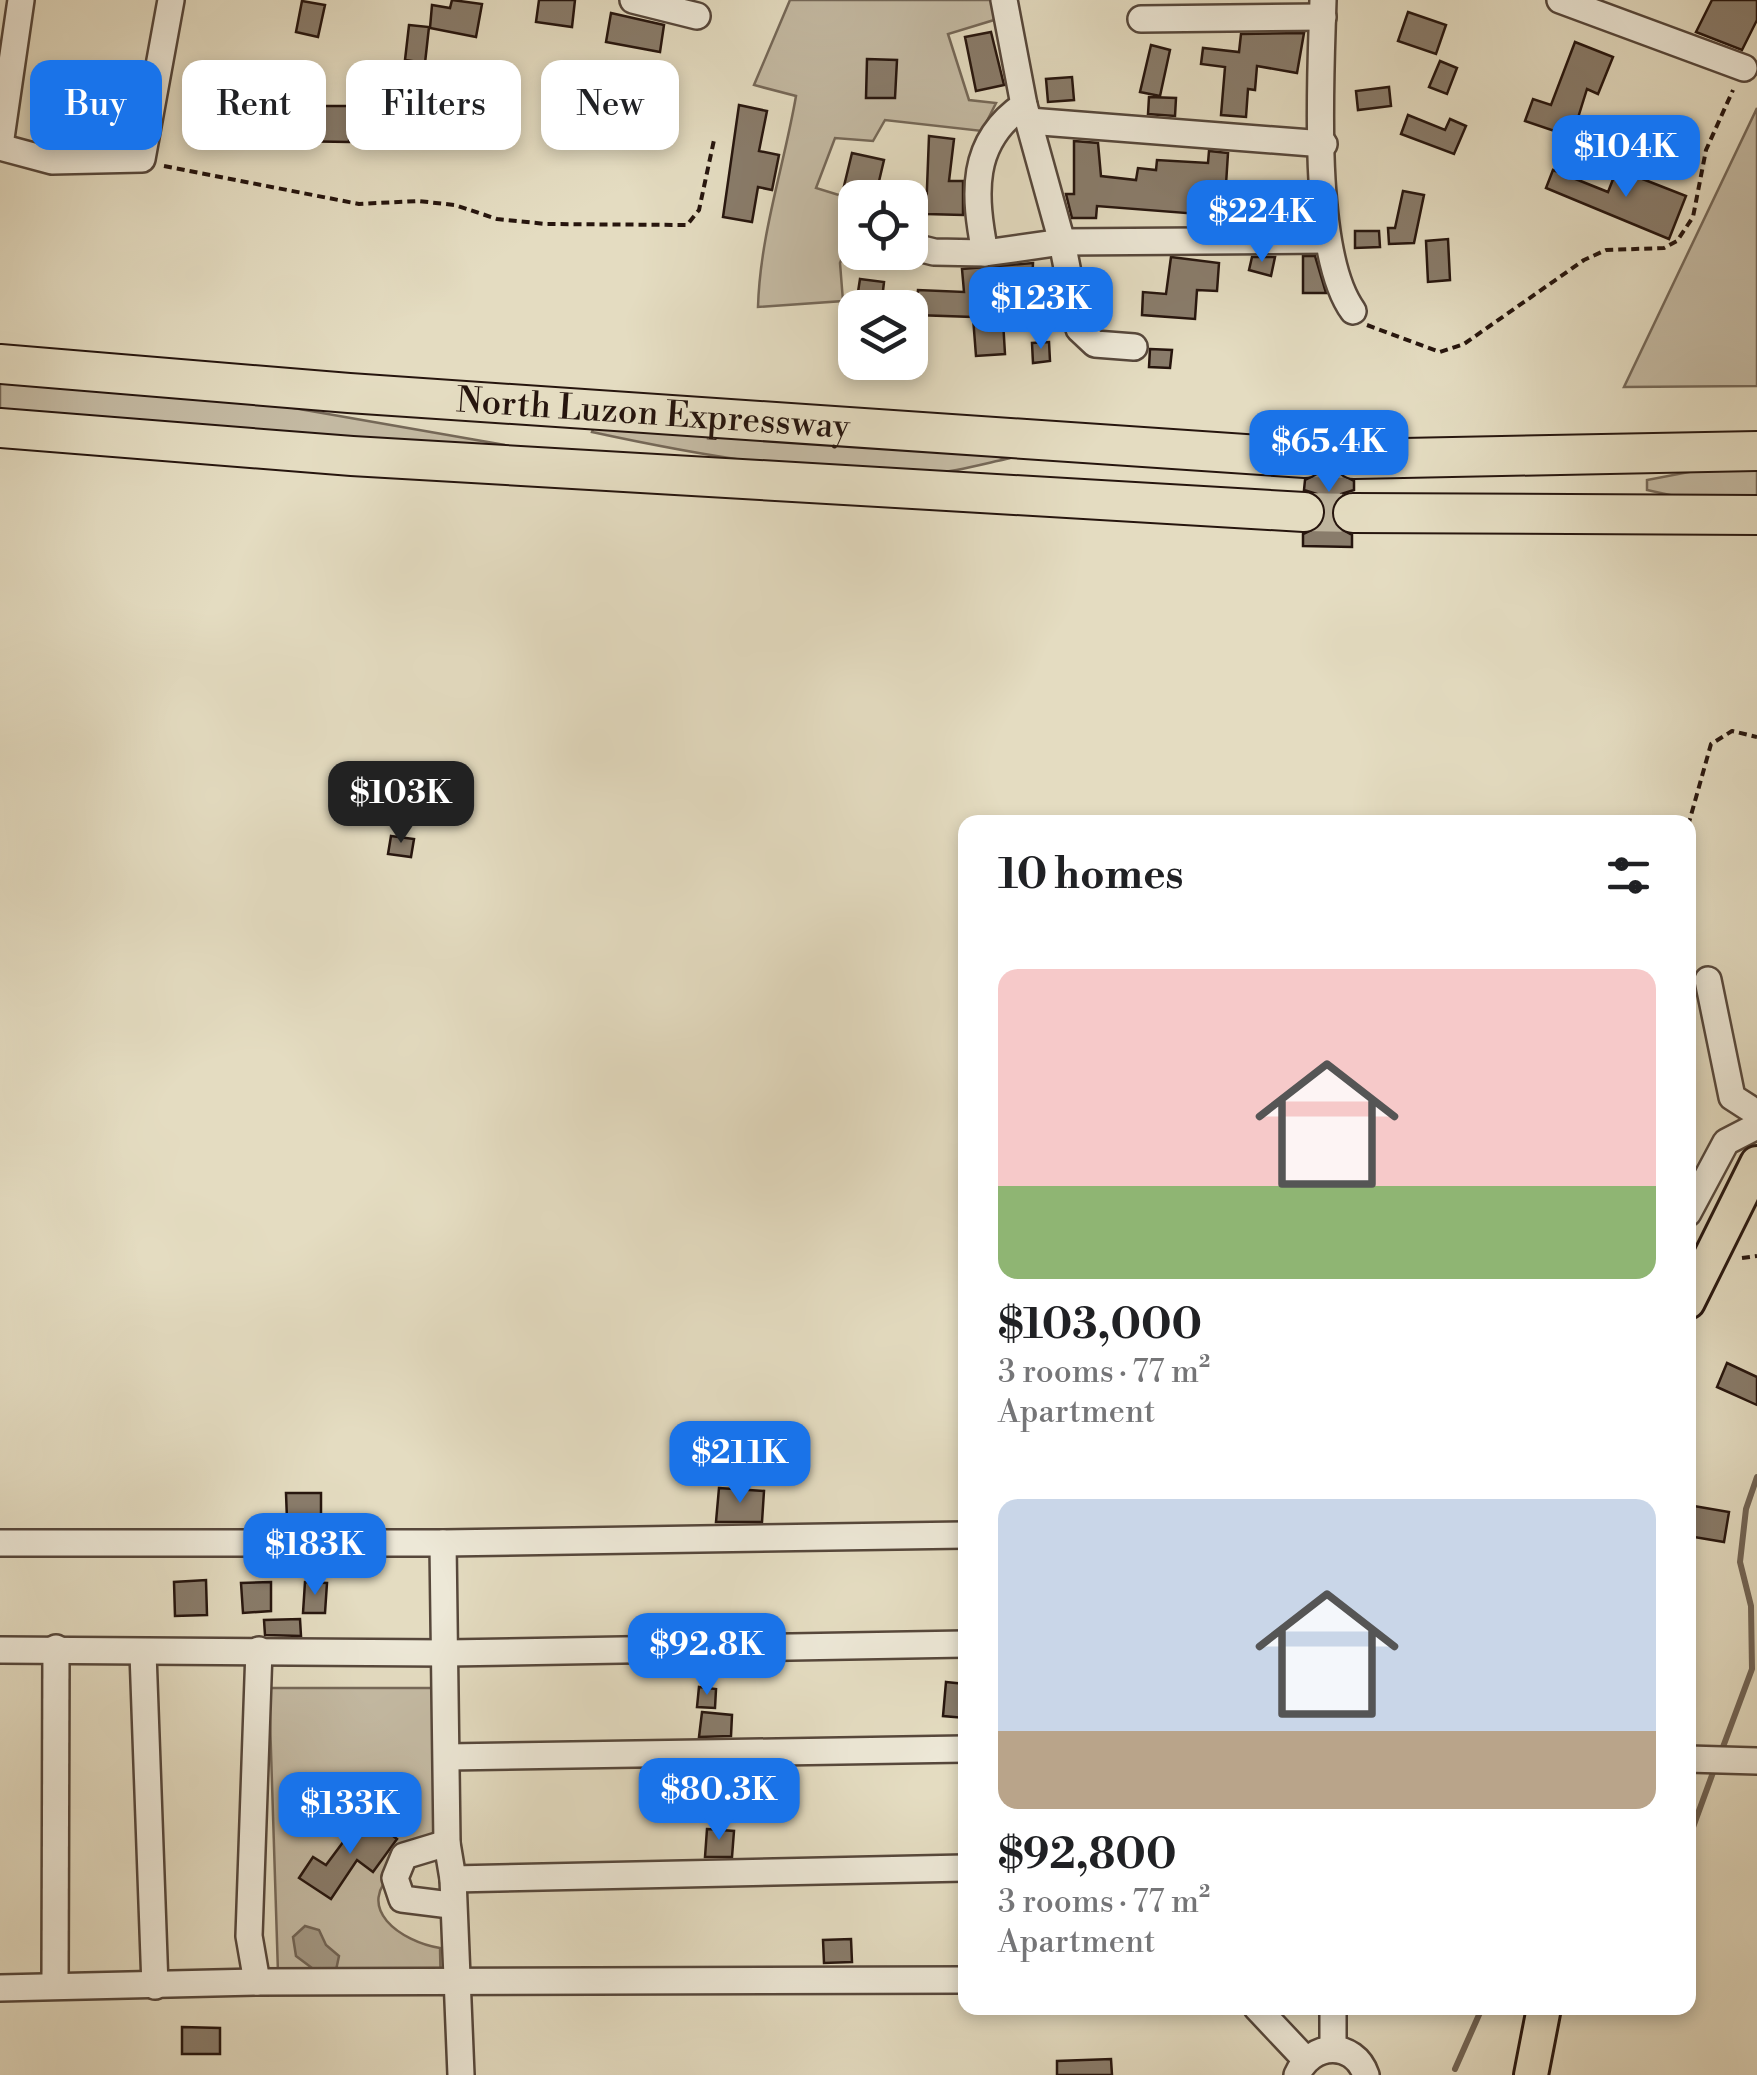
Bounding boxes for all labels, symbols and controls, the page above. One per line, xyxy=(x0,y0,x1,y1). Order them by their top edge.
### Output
chip: Buy xyxy=(30,60,162,150)
chip: Rent xyxy=(182,60,326,150)
chip: Filters xyxy=(346,60,521,150)
chip: New xyxy=(541,60,679,150)
pin: $104K xyxy=(1556,115,1696,200)
text: $104K xyxy=(1574,127,1678,167)
map controls xyxy=(838,180,928,380)
button: locate xyxy=(838,180,928,270)
pin: $224K xyxy=(1192,180,1332,265)
text: $224K xyxy=(1209,192,1315,232)
pin: $123K xyxy=(971,267,1111,352)
text: $123K xyxy=(991,279,1091,319)
button: layers xyxy=(838,290,928,380)
street label: North Luzon Expressway xyxy=(455,379,852,449)
pin: $65.4K xyxy=(1248,410,1410,495)
text: $65.4K xyxy=(1271,422,1387,462)
pin: $103K xyxy=(331,761,471,846)
text: $103K xyxy=(350,773,452,813)
icon: filters xyxy=(1601,848,1656,903)
text: 10 homes xyxy=(998,849,1184,902)
icon: home xyxy=(1237,1034,1417,1214)
text: $103,000 xyxy=(998,1299,1202,1352)
text: 3 rooms · 77 m² xyxy=(998,1352,1210,1392)
text: Apartment xyxy=(998,1392,1155,1432)
pin: $211K xyxy=(670,1421,810,1506)
text: $211K xyxy=(691,1433,789,1473)
pin: $183K xyxy=(245,1513,385,1598)
text: $183K xyxy=(265,1525,365,1565)
icon: home xyxy=(1237,1564,1417,1744)
pin: $92.8K xyxy=(626,1613,788,1698)
text: $92.8K xyxy=(650,1625,764,1665)
pin: $80.3K xyxy=(638,1758,800,1843)
text: $80.3K xyxy=(661,1770,777,1810)
pin: $133K xyxy=(280,1772,420,1857)
text: $133K xyxy=(301,1784,399,1824)
text: $92,800 xyxy=(998,1829,1176,1882)
text: 3 rooms · 77 m² xyxy=(998,1882,1210,1922)
text: Apartment xyxy=(998,1922,1155,1962)

